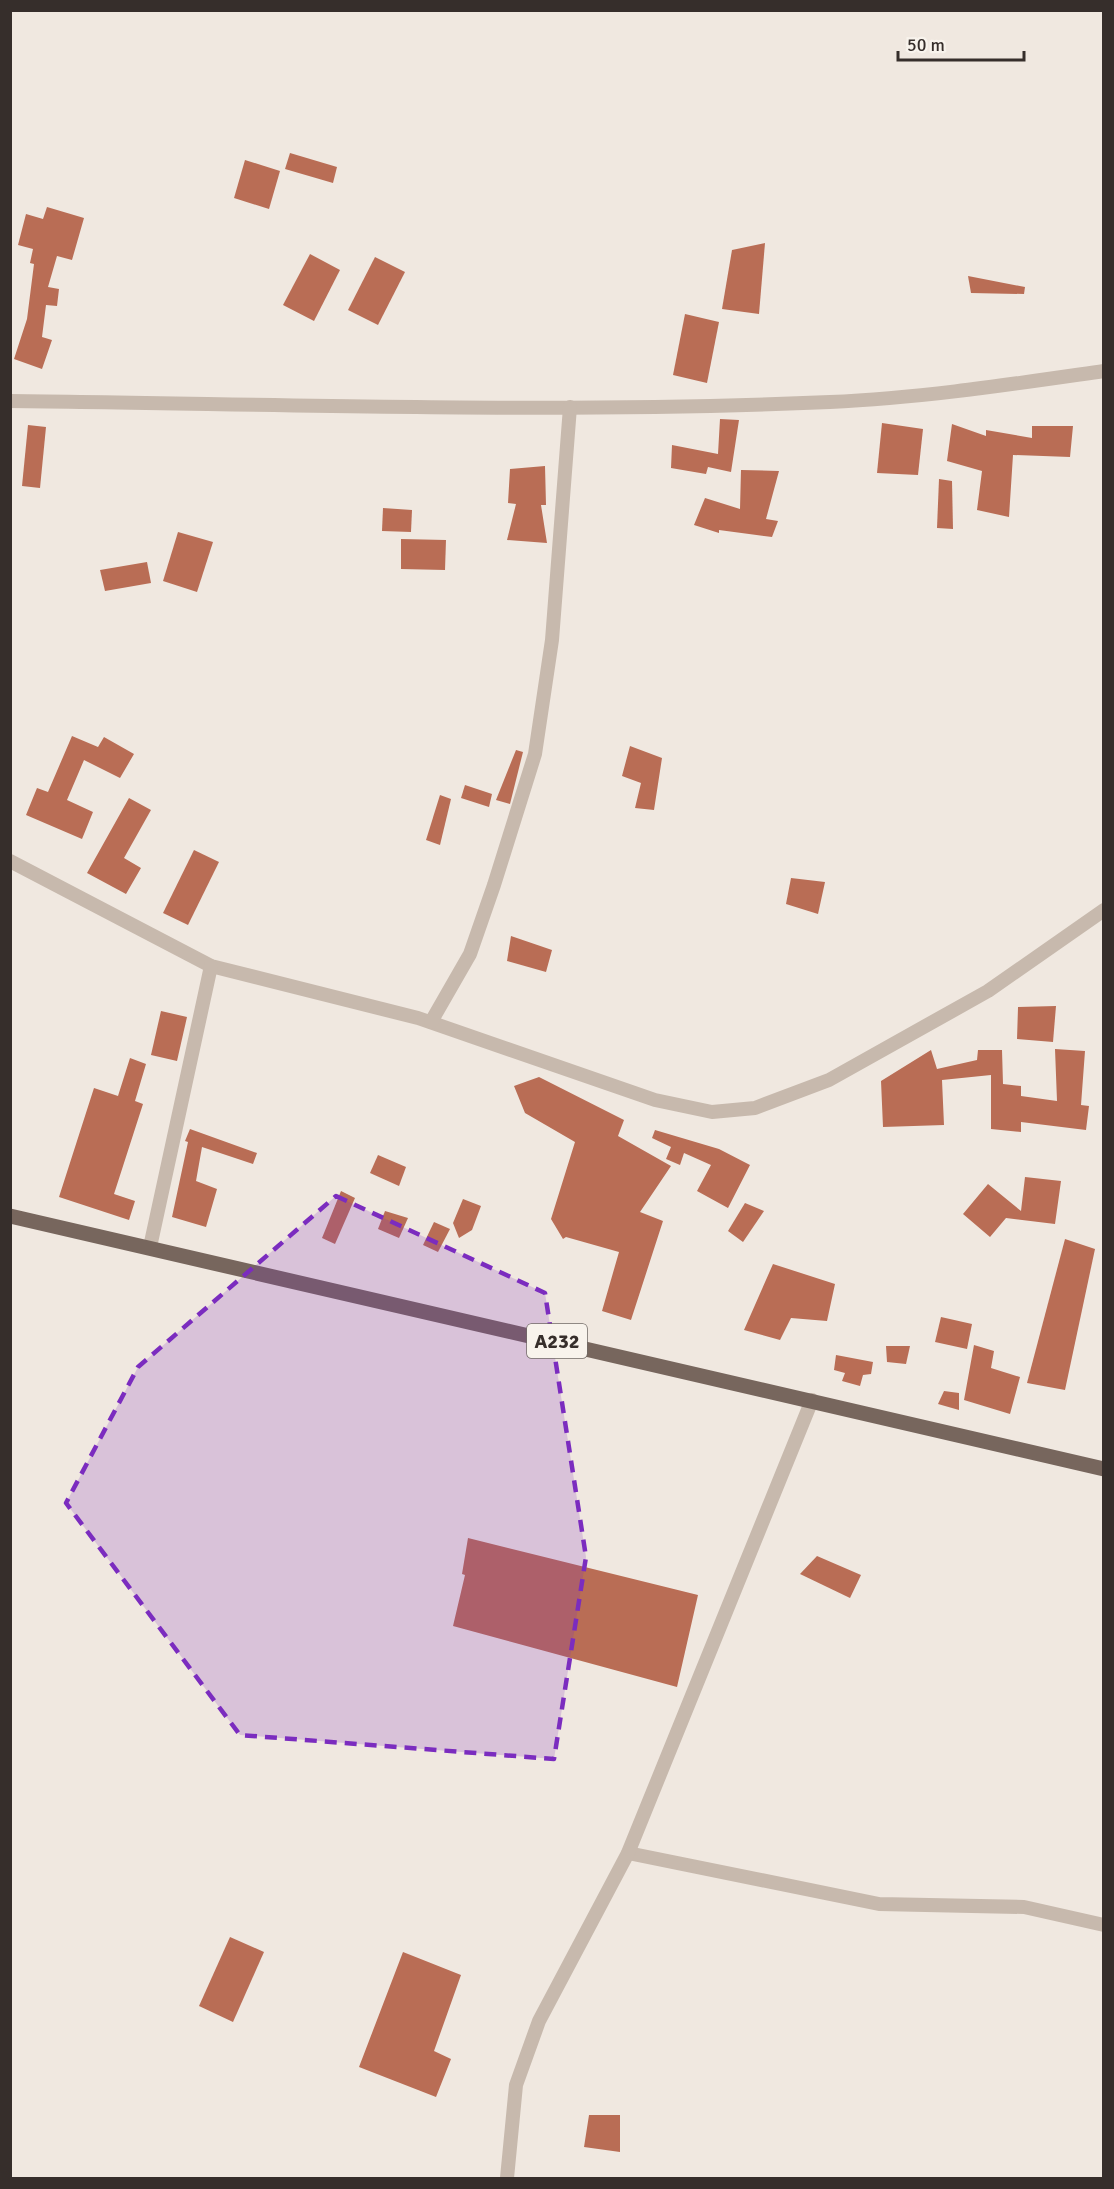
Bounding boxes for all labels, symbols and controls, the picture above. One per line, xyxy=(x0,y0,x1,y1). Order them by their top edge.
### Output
scale bar xyxy=(898,24,1024,62)
text: 50 m xyxy=(907,34,945,56)
road number: A232 xyxy=(527,1324,587,1358)

